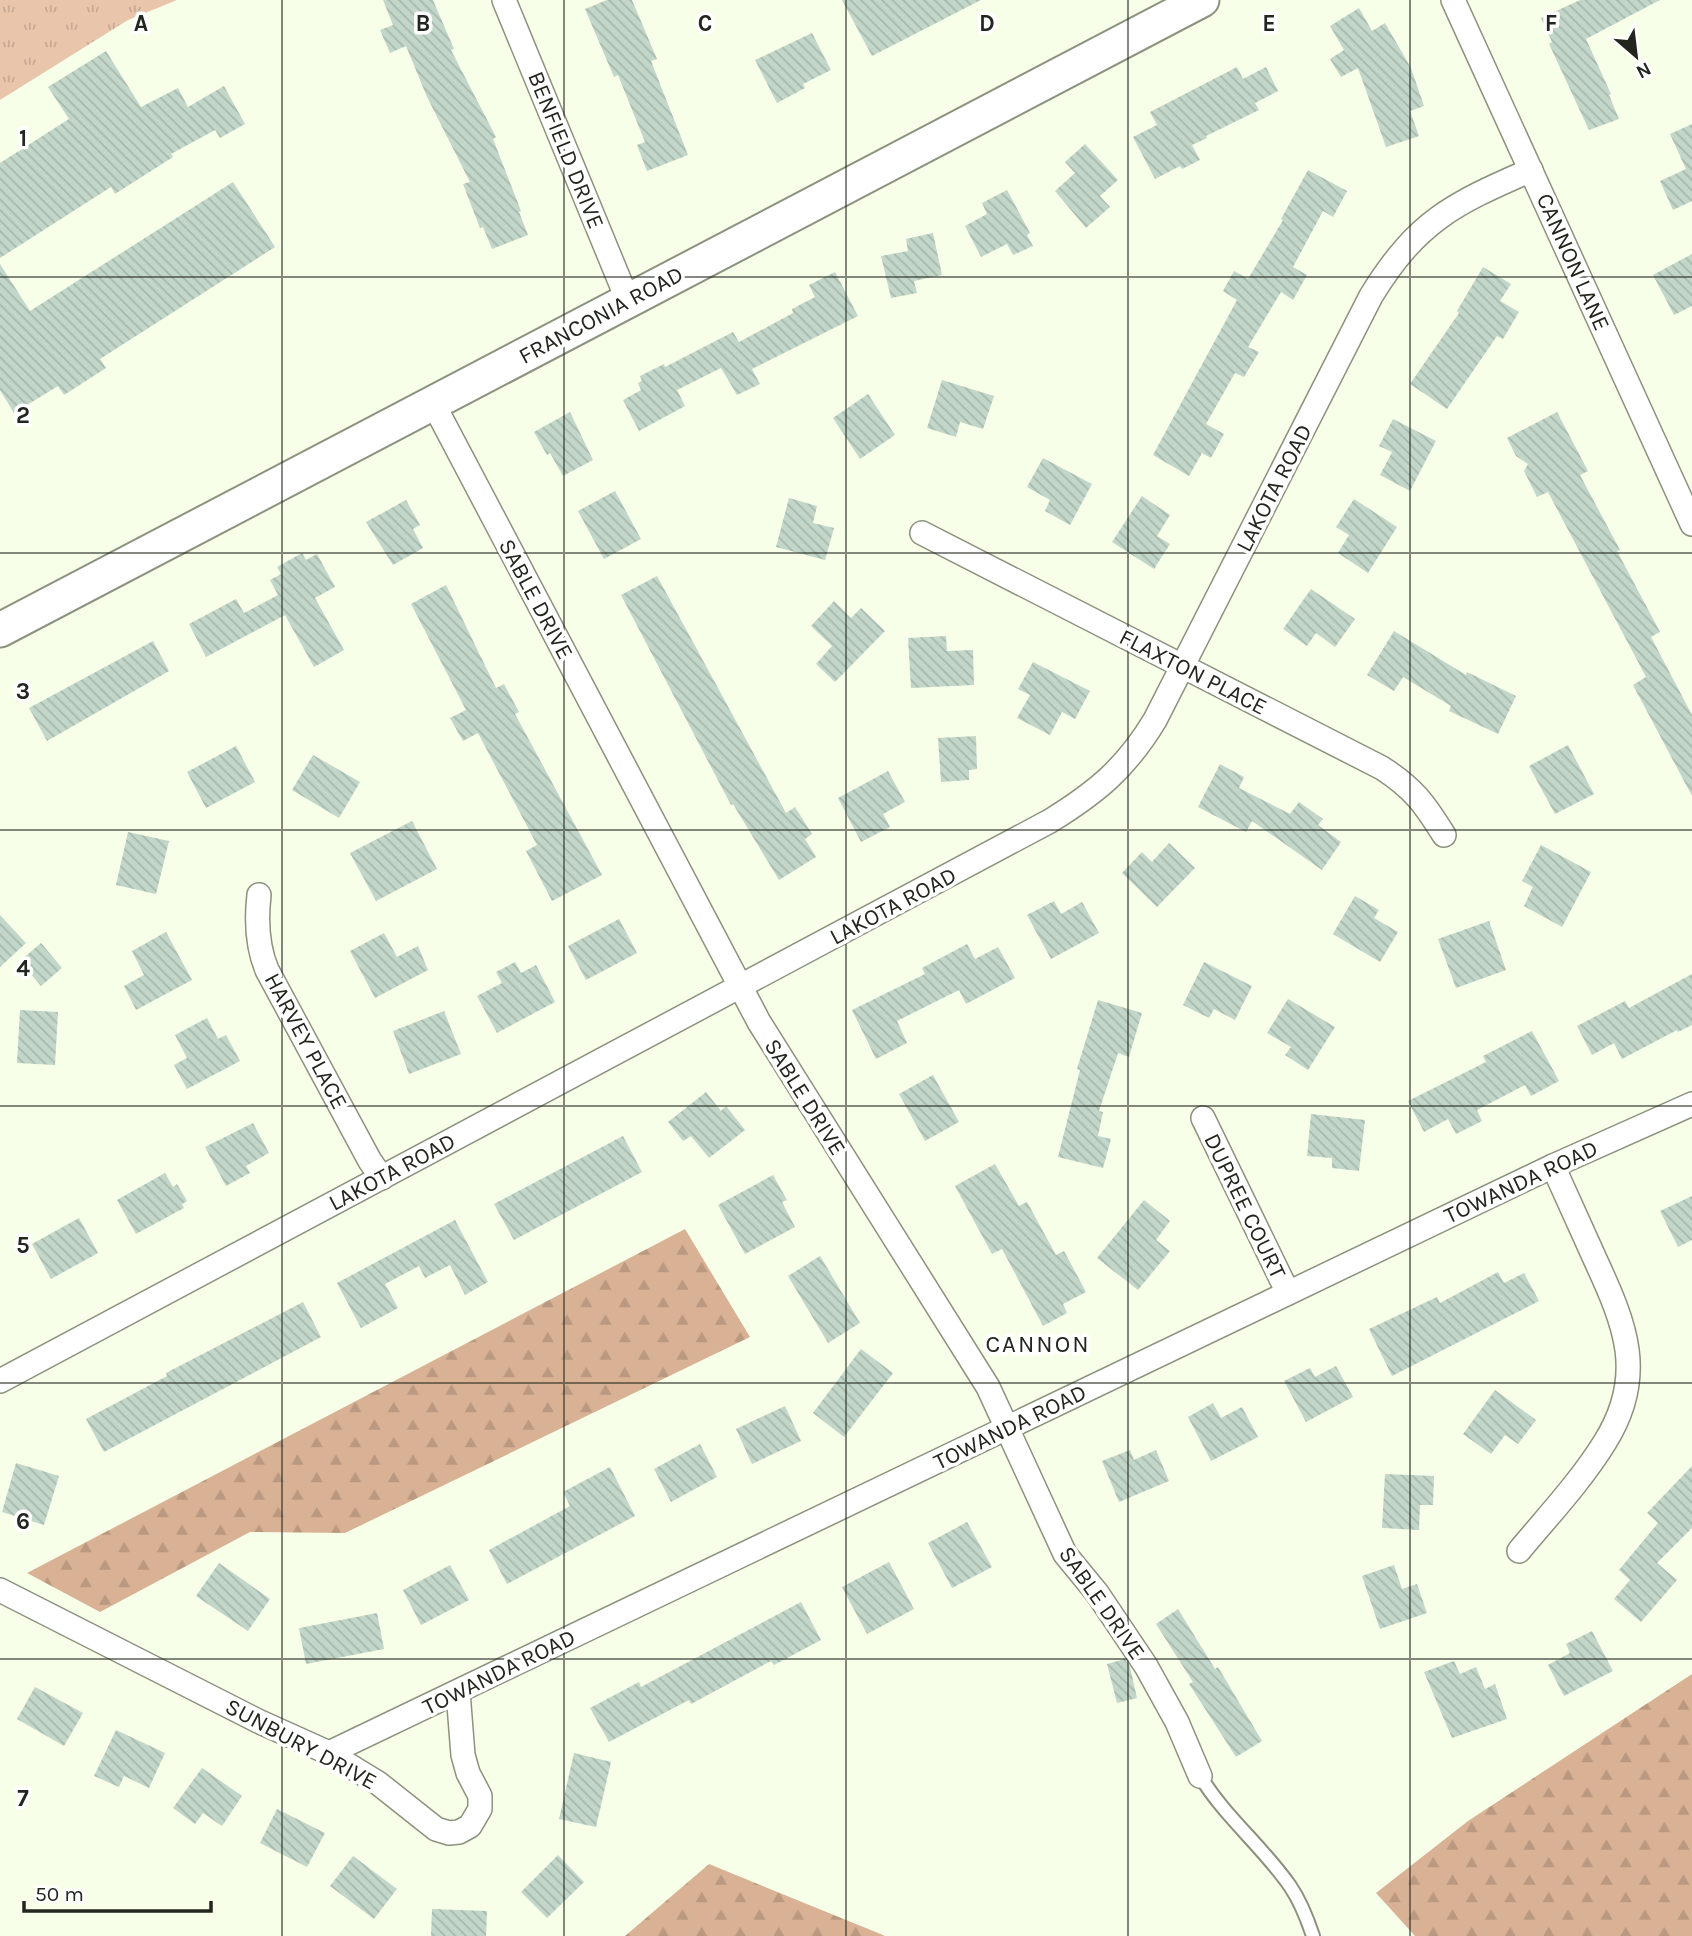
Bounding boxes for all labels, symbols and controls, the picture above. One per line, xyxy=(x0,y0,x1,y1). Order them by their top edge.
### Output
text: A xyxy=(134,10,148,37)
text: B xyxy=(416,10,430,37)
text: C xyxy=(698,10,712,37)
text: D xyxy=(979,10,995,37)
text: E xyxy=(1262,10,1276,37)
text: F xyxy=(1545,10,1557,37)
north arrow xyxy=(1601,21,1671,91)
text: N xyxy=(1632,57,1655,83)
street label: BENFIELD DRIVE xyxy=(522,67,610,233)
text: 1 xyxy=(19,125,27,152)
street label: CANNON LANE xyxy=(1531,189,1615,335)
street label: FRANCONIA ROAD xyxy=(514,260,688,370)
text: 2 xyxy=(16,402,30,429)
street label: LAKOTA ROAD xyxy=(1230,420,1318,556)
street label: SABLE DRIVE xyxy=(493,534,579,664)
street label: FLAXTON PLACE xyxy=(1115,623,1271,721)
text: 3 xyxy=(16,678,30,705)
street label: LAKOTA ROAD xyxy=(825,861,961,951)
text: 4 xyxy=(16,955,30,982)
street label: HARVEY PLACE xyxy=(259,968,353,1114)
street label: SABLE DRIVE xyxy=(759,1034,851,1160)
street label: LAKOTA ROAD xyxy=(324,1127,460,1217)
street label: DUPREE COURT xyxy=(1198,1129,1292,1283)
street label: TOWANDA ROAD xyxy=(1440,1135,1602,1229)
text: 5 xyxy=(16,1232,30,1259)
district label: CANNON xyxy=(985,1330,1091,1358)
street label: TOWANDA ROAD xyxy=(929,1378,1091,1476)
text: 6 xyxy=(16,1508,30,1535)
street label: SABLE DRIVE xyxy=(1053,1541,1151,1665)
street label: TOWANDA ROAD xyxy=(418,1623,580,1721)
street label: SUNBURY DRIVE xyxy=(221,1693,381,1795)
text: 7 xyxy=(17,1785,29,1812)
scale bar xyxy=(24,1870,212,1914)
text: 50 m xyxy=(35,1882,84,1906)

